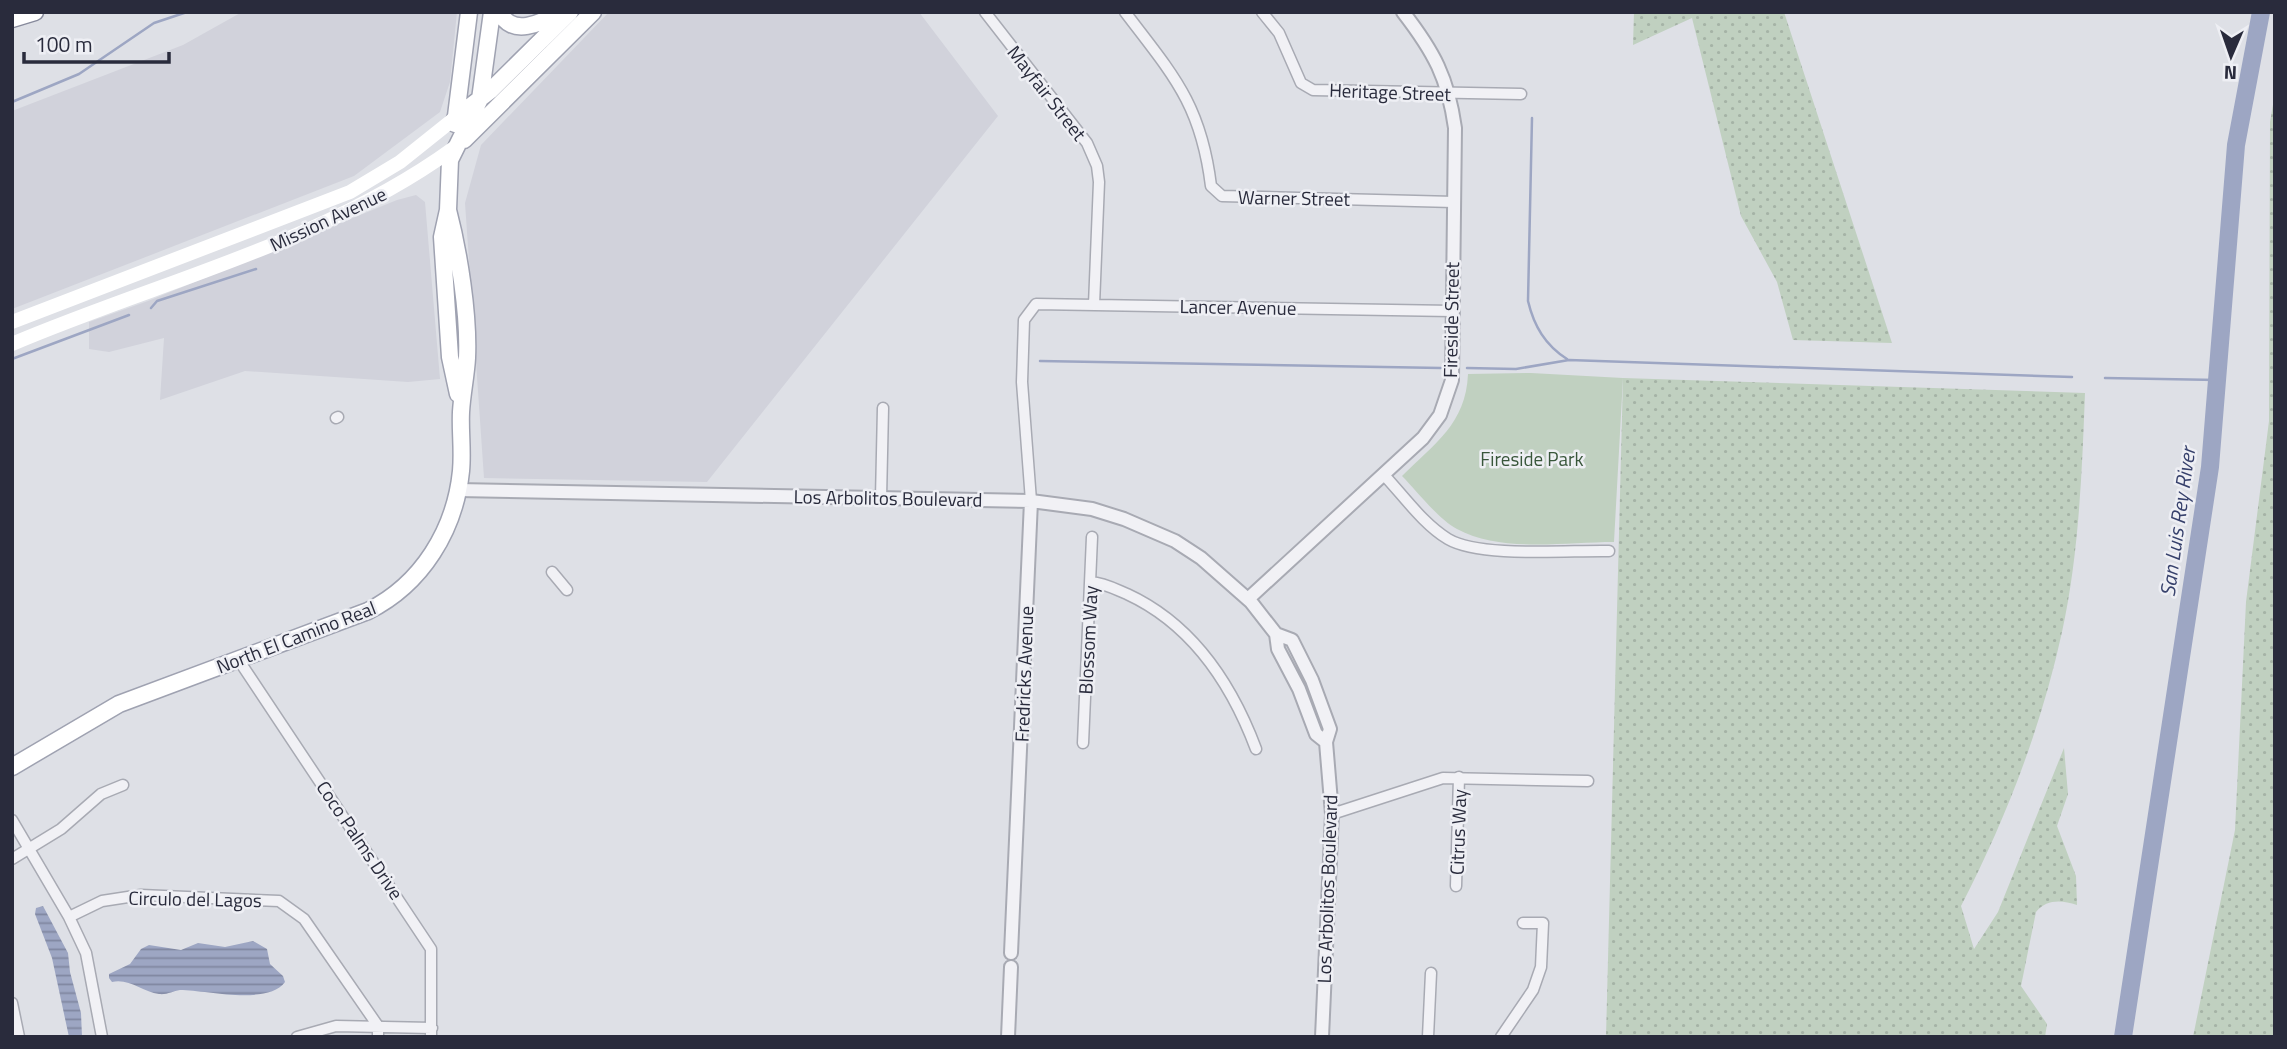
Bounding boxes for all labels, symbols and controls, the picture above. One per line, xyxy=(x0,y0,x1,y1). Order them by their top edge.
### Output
scale bar xyxy=(24,21,170,65)
north arrow xyxy=(2196,21,2266,91)
text: 100 m xyxy=(35,28,92,60)
street label: Mayfair Street xyxy=(1001,39,1094,147)
text: N xyxy=(2223,59,2237,88)
street label: Heritage Street xyxy=(1329,75,1452,108)
street label: Mission Avenue xyxy=(265,179,391,258)
street label: Warner Street xyxy=(1238,182,1351,213)
street label: Fireside Street xyxy=(1435,261,1466,378)
street label: Lancer Avenue xyxy=(1179,291,1297,322)
water label: San Luis Rey River xyxy=(2151,443,2204,599)
park label: Fireside Park xyxy=(1480,444,1584,473)
street label: Los Arbolitos Boulevard xyxy=(793,481,983,514)
street label: Blossom Way xyxy=(1070,585,1105,695)
street label: North El Camino Real xyxy=(212,593,380,680)
street label: Fredricks Avenue xyxy=(1007,605,1040,743)
street label: Coco Palms Drive xyxy=(310,774,411,905)
street label: Citrus Way xyxy=(1442,789,1473,875)
street label: Los Arbolitos Boulevard xyxy=(1309,794,1344,984)
street label: Circulo del Lagos xyxy=(128,883,262,914)

